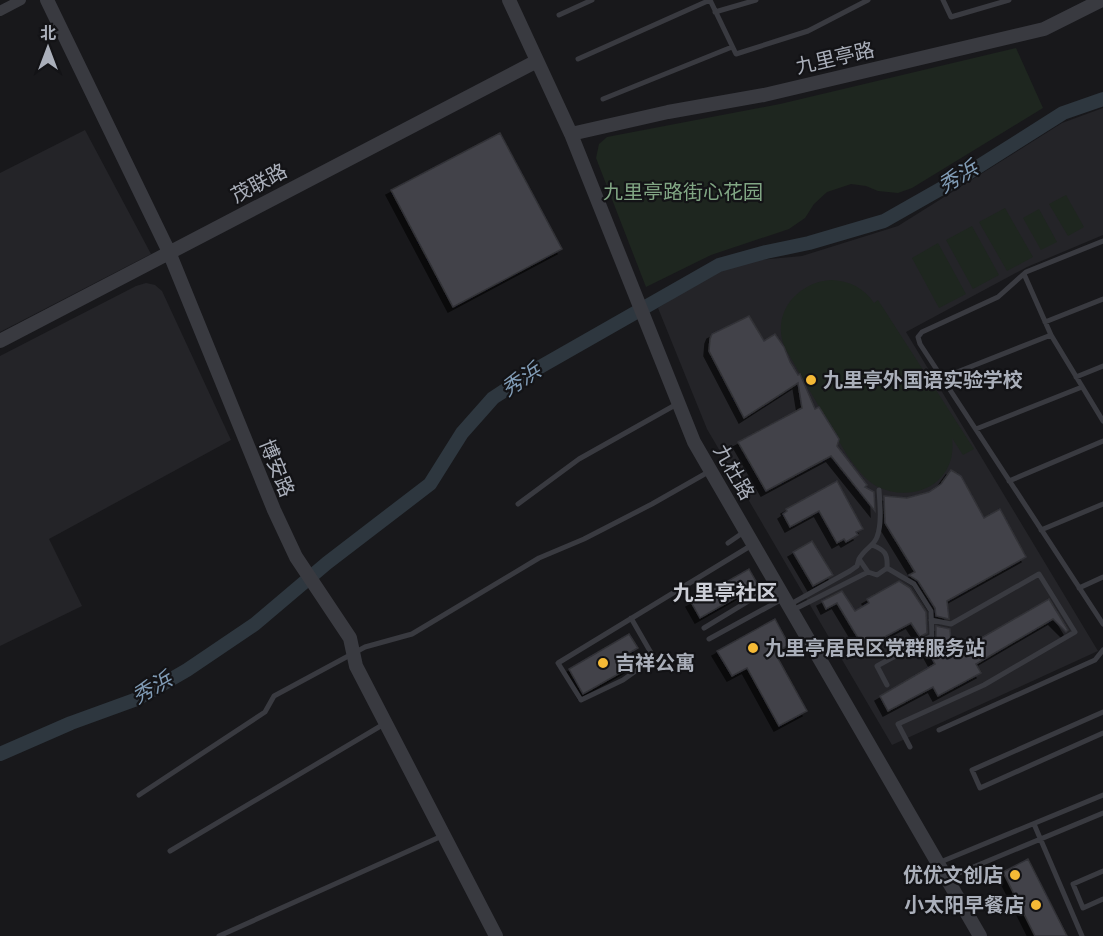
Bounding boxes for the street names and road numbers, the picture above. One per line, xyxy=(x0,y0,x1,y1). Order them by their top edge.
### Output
street label: 九里亭路 xyxy=(793,35,877,81)
street label: 茂联路 xyxy=(226,157,292,209)
street label: 博安路 xyxy=(253,435,301,501)
street label: 九杜路 xyxy=(707,439,761,505)

